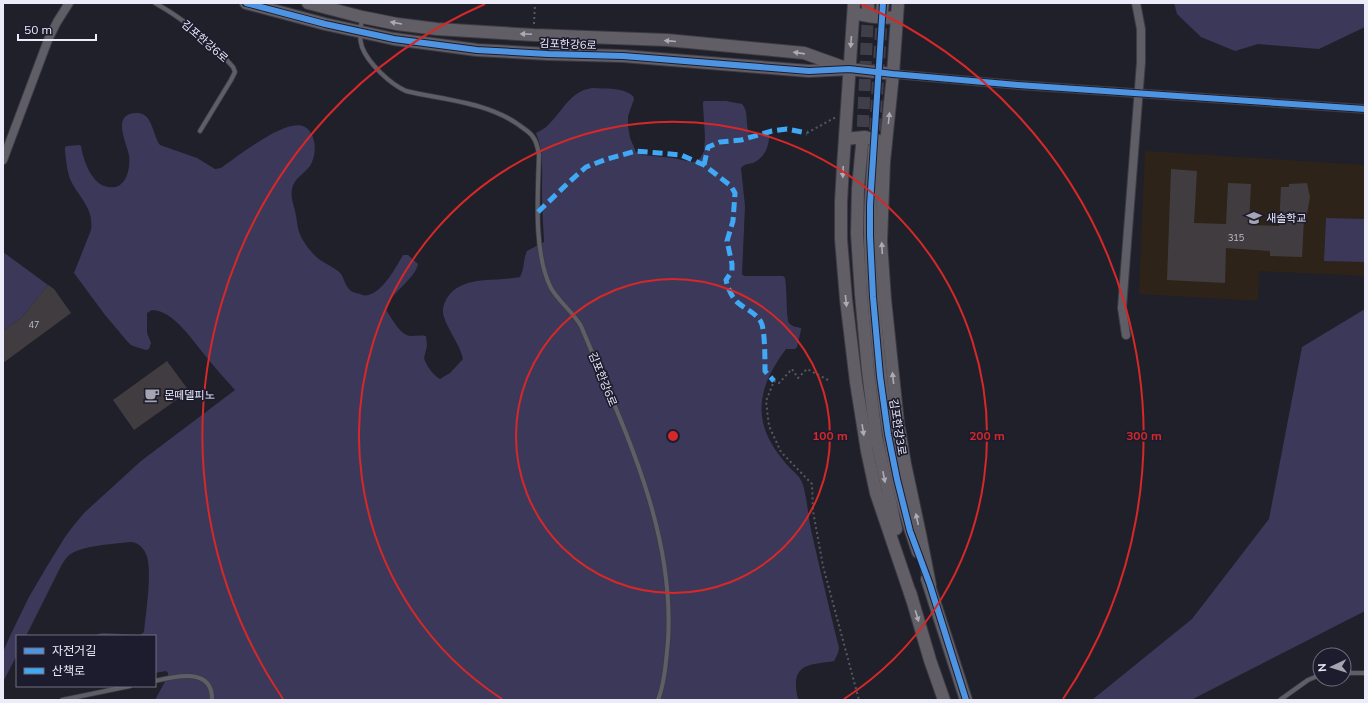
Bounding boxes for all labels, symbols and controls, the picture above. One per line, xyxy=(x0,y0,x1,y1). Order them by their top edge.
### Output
scale bar xyxy=(18,16,96,42)
street label: 김포한강6로 xyxy=(179,17,231,65)
one-way arrow xyxy=(390,20,402,26)
text: 50 m xyxy=(24,22,52,37)
one-way arrow xyxy=(520,31,532,38)
street label: 김포한강6로 xyxy=(539,36,597,52)
one-way arrow xyxy=(848,36,855,48)
one-way arrow xyxy=(664,37,676,44)
one-way arrow xyxy=(793,50,805,56)
one-way arrow xyxy=(885,112,892,124)
one-way arrow xyxy=(839,166,846,178)
school or university icon: 새솔학교 xyxy=(1245,209,1263,227)
place label: 새솔학교 xyxy=(1266,211,1306,225)
house number: 315 xyxy=(1228,232,1245,243)
one-way arrow xyxy=(879,241,885,254)
one-way arrow xyxy=(843,295,849,307)
house number: 47 xyxy=(29,319,39,330)
street label: 김포한강6로 xyxy=(586,350,620,408)
one-way arrow xyxy=(889,372,896,384)
cafe icon: 몬떼델피노 xyxy=(143,386,161,404)
place label: 몬떼델피노 xyxy=(164,388,215,402)
street label: 김포한강3로 xyxy=(887,398,909,456)
one-way arrow xyxy=(860,424,866,436)
text: 100 m xyxy=(812,428,848,443)
text: 200 m xyxy=(969,428,1005,443)
text: 300 m xyxy=(1126,428,1162,443)
centre of rings xyxy=(666,429,680,443)
one-way arrow xyxy=(881,470,887,483)
one-way arrow xyxy=(914,513,920,526)
one-way arrow xyxy=(914,611,920,623)
legend xyxy=(16,635,156,687)
text: 자전거길 xyxy=(52,643,96,658)
north arrow xyxy=(1312,647,1352,687)
text: 산책로 xyxy=(52,663,85,678)
text: N xyxy=(1315,663,1329,672)

